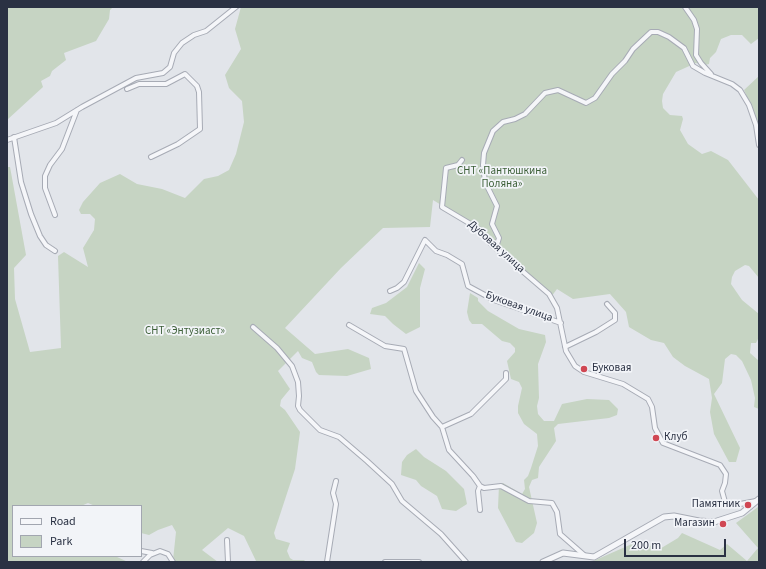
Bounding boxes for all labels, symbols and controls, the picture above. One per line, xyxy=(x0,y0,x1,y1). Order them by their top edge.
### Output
park label: СНТ «Пантюшкина Поляна» xyxy=(457,165,547,191)
street label: Дубовая улица xyxy=(465,218,527,276)
street label: Буковая улица xyxy=(484,289,554,325)
park label: СНТ «Энтузиаст» xyxy=(145,325,225,339)
place label: Буковая xyxy=(592,362,631,376)
marker: Буковая xyxy=(579,364,589,374)
place label: Клуб xyxy=(664,431,688,445)
marker: Клуб xyxy=(651,433,661,443)
place label: Памятник xyxy=(692,498,740,512)
marker: Памятник xyxy=(743,500,753,510)
legend xyxy=(12,505,142,557)
text: Road xyxy=(50,513,76,530)
place label: Магазин xyxy=(674,517,715,531)
marker: Магазин xyxy=(718,519,728,529)
scale bar xyxy=(626,531,728,557)
text: Park xyxy=(50,533,72,550)
text: 200 m xyxy=(631,537,661,554)

